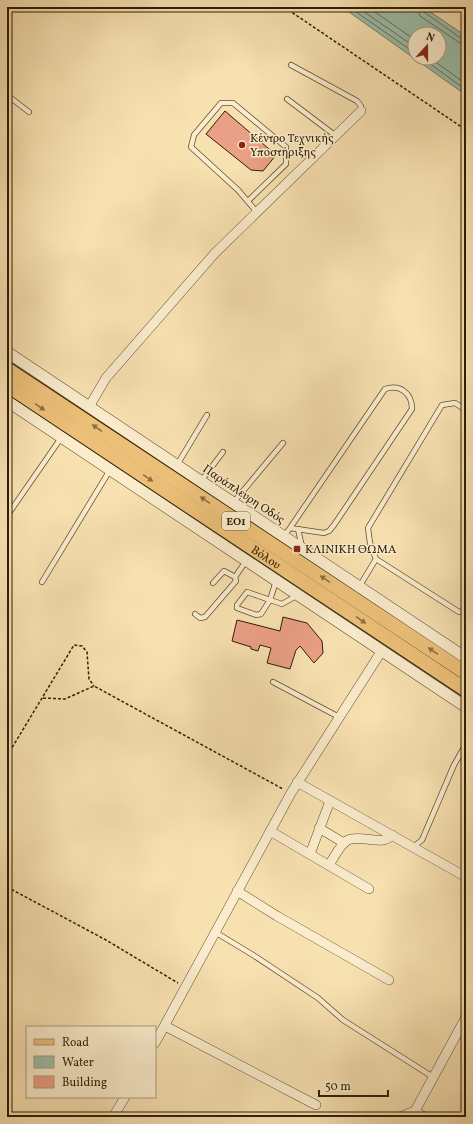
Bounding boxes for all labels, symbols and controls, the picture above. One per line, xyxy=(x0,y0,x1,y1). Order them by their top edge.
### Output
north arrow xyxy=(407,26,447,66)
text: N xyxy=(424,30,436,46)
place label: Κέντρο Τεχνικής Υποστήριξης xyxy=(250,131,334,161)
marker: Κέντρο Τεχνικής Υποστήριξης xyxy=(237,140,247,150)
one-way arrow xyxy=(34,403,45,410)
one-way arrow xyxy=(92,424,102,432)
street label: Παράπλευρη Οδός xyxy=(199,461,288,528)
one-way arrow xyxy=(142,475,154,482)
one-way arrow xyxy=(200,496,210,504)
road number: ΕΟ1 xyxy=(222,512,250,530)
street label: Βόλου xyxy=(247,542,284,574)
place label: ΚΛΙΝΙΚΗ ΘΩΜΑ xyxy=(305,542,397,558)
marker: ΚΛΙΝΙΚΗ ΘΩΜΑ xyxy=(292,544,302,554)
one-way arrow xyxy=(319,576,331,583)
one-way arrow xyxy=(356,616,366,624)
one-way arrow xyxy=(428,647,439,655)
legend xyxy=(26,1026,156,1098)
text: Road xyxy=(62,1035,89,1051)
text: Water xyxy=(62,1055,94,1071)
scale bar xyxy=(319,1072,388,1098)
text: Building xyxy=(62,1075,107,1091)
text: 50 m xyxy=(325,1079,351,1095)

